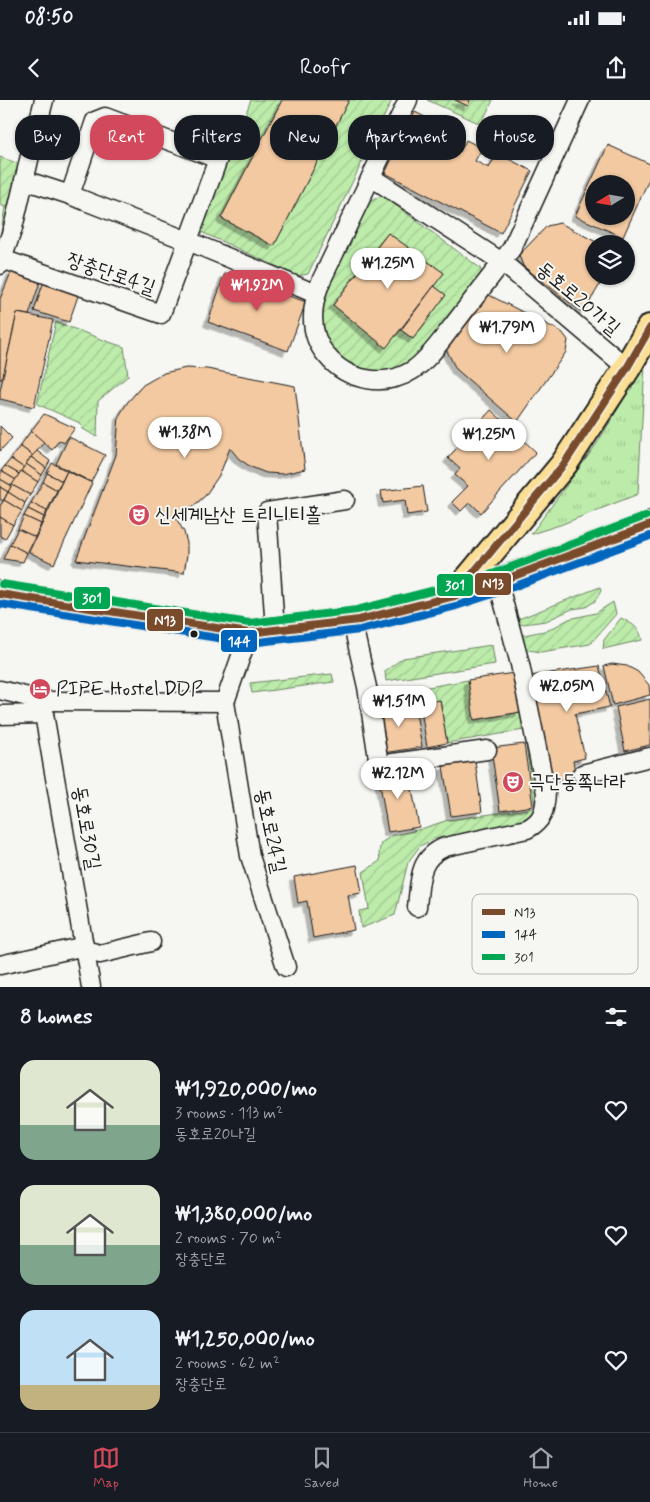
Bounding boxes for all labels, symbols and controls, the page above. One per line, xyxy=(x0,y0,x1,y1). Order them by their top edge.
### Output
text: 08:50 xyxy=(25,5,73,30)
icon: back xyxy=(20,54,48,82)
text: Roofr xyxy=(300,54,350,82)
icon: share xyxy=(602,54,630,82)
chip: Buy xyxy=(15,115,80,160)
chip: Rent xyxy=(90,115,164,160)
chip: Filters xyxy=(174,115,260,160)
chip: New xyxy=(270,115,338,160)
chip: Apartment xyxy=(348,115,466,160)
chip: House xyxy=(476,115,554,160)
north arrow xyxy=(585,175,635,225)
map controls xyxy=(585,175,635,285)
button: layers xyxy=(585,235,635,285)
street label: 장충단로4길 xyxy=(63,246,159,302)
pin: ₩1.25M xyxy=(347,248,429,290)
text: ₩1.25M xyxy=(362,253,414,274)
street label: 동호로20가길 xyxy=(530,256,626,342)
pin: ₩1.92M xyxy=(216,270,298,312)
text: ₩1.92M xyxy=(231,275,283,296)
pin: ₩1.79M xyxy=(466,312,548,354)
text: ₩1.79M xyxy=(479,317,535,338)
pin: ₩1.38M xyxy=(144,416,226,459)
pin: ₩1.25M xyxy=(448,418,530,461)
text: ₩1.38M xyxy=(159,422,211,443)
text: ₩1.25M xyxy=(463,424,515,445)
place label: 신세계남산 트리니티홀 xyxy=(155,502,321,529)
theatre icon: 신세계남산 트리니티홀 xyxy=(127,503,151,527)
line badge: N13 xyxy=(474,572,512,596)
line badge: 301 xyxy=(436,573,474,597)
text: N13 xyxy=(482,575,504,593)
text: 301 xyxy=(445,577,465,595)
line badge: 301 xyxy=(73,586,111,610)
text: 301 xyxy=(82,590,102,608)
line badge: N13 xyxy=(146,608,184,632)
text: N13 xyxy=(154,612,176,630)
unlabelled marker xyxy=(189,629,199,639)
line badge: 144 xyxy=(220,629,258,653)
text: 144 xyxy=(227,633,251,651)
pin: ₩2.05M xyxy=(526,670,608,713)
place label: PIPE Hostel DDP xyxy=(56,676,203,703)
text: ₩2.05M xyxy=(540,676,594,697)
hotel icon: PIPE Hostel DDP xyxy=(28,677,52,701)
pin: ₩1.51M xyxy=(358,686,440,728)
text: ₩1.51M xyxy=(373,691,425,712)
pin: ₩2.12M xyxy=(357,758,439,800)
text: ₩2.12M xyxy=(372,763,424,784)
place label: 극단동쪽나라 xyxy=(529,769,626,796)
theatre icon: 극단동쪽나라 xyxy=(501,770,525,794)
street label: 동호로30길 xyxy=(65,784,107,872)
street label: 동호로24길 xyxy=(248,786,292,876)
legend xyxy=(472,894,638,974)
text: N13 xyxy=(514,904,536,922)
text: 144 xyxy=(514,926,537,944)
text: 301 xyxy=(514,949,534,967)
text: 8 homes xyxy=(20,1003,92,1031)
icon: filters xyxy=(602,1003,630,1031)
text: ₩1,920,000/mo xyxy=(175,1075,317,1103)
icon: home xyxy=(60,1080,120,1140)
icon: heart xyxy=(602,1096,630,1124)
text: 3 rooms · 113 m² xyxy=(175,1103,283,1124)
text: 동호로20나길 xyxy=(175,1124,256,1145)
text: ₩1,380,000/mo xyxy=(175,1200,312,1228)
icon: home xyxy=(60,1205,120,1265)
icon: heart xyxy=(602,1221,630,1249)
text: 2 rooms · 70 m² xyxy=(175,1228,282,1249)
text: 장충단로 xyxy=(175,1249,227,1270)
text: ₩1,250,000/mo xyxy=(175,1325,315,1353)
icon: home xyxy=(60,1330,120,1390)
icon: heart xyxy=(602,1346,630,1374)
text: 2 rooms · 62 m² xyxy=(175,1353,280,1374)
text: 장충단로 xyxy=(175,1374,227,1395)
tab: Map xyxy=(92,1444,120,1492)
tab: Saved xyxy=(304,1444,339,1492)
tab: Home xyxy=(523,1444,558,1492)

